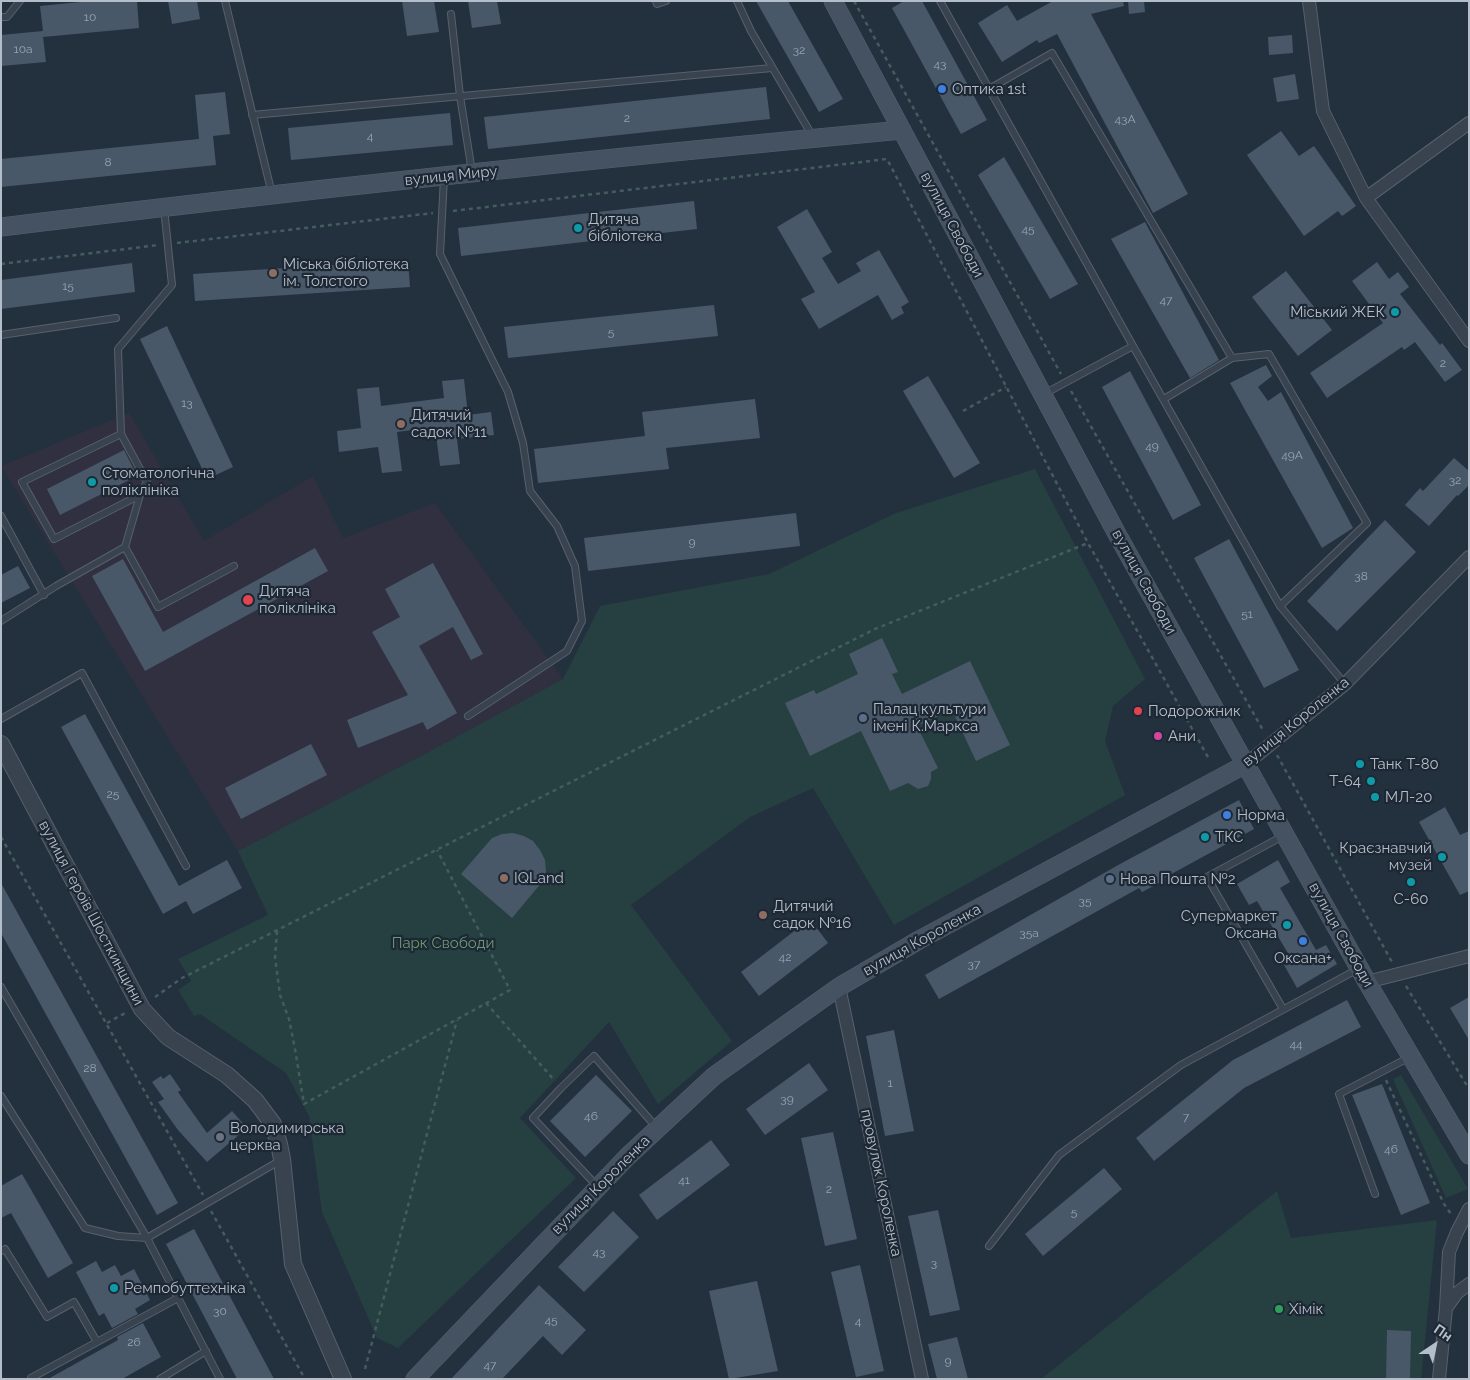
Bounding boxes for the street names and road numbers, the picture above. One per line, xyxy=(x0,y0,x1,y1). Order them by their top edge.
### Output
street label: вулиця Миру xyxy=(404,162,498,190)
street label: вулиця Свободи xyxy=(917,169,987,281)
street label: вулиця Свободи xyxy=(1108,527,1180,637)
street label: вулиця Короленка xyxy=(1239,673,1353,771)
street label: вулиця Героїв Шосткинщини xyxy=(35,818,147,1008)
street label: вулиця Свободи xyxy=(1305,880,1377,990)
street label: вулиця Короленка xyxy=(860,900,984,980)
street label: провулок Короленка xyxy=(857,1108,905,1258)
street label: вулиця Короленка xyxy=(548,1132,654,1238)

